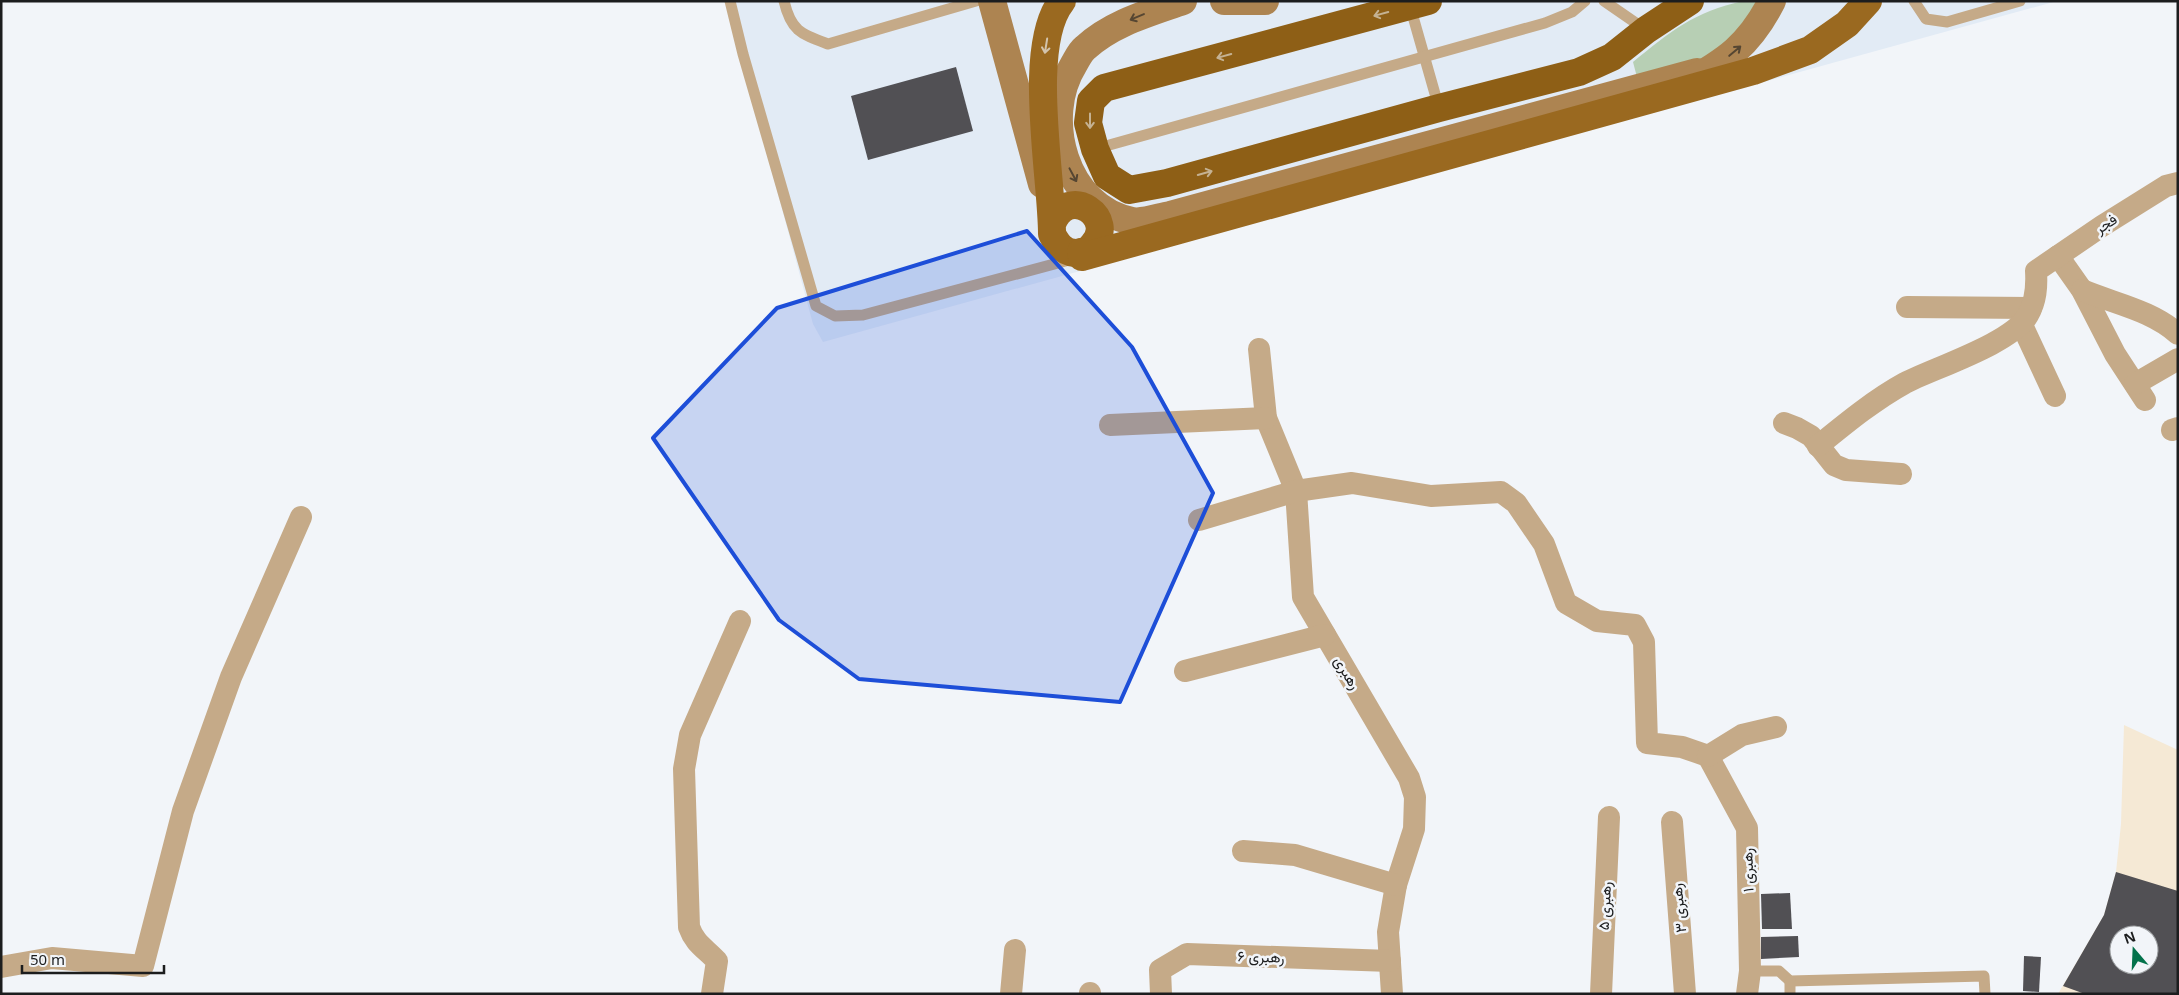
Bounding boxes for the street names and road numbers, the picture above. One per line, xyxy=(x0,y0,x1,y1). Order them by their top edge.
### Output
street label: فجر xyxy=(2090,208,2121,238)
street label: رهبری xyxy=(1329,652,1366,694)
street label: رهبری ۱ xyxy=(1737,848,1758,892)
street label: رهبری ۵ xyxy=(1593,881,1616,931)
street label: رهبری ۳ xyxy=(1666,882,1691,934)
street label: رهبری ۶ xyxy=(1237,945,1285,968)

